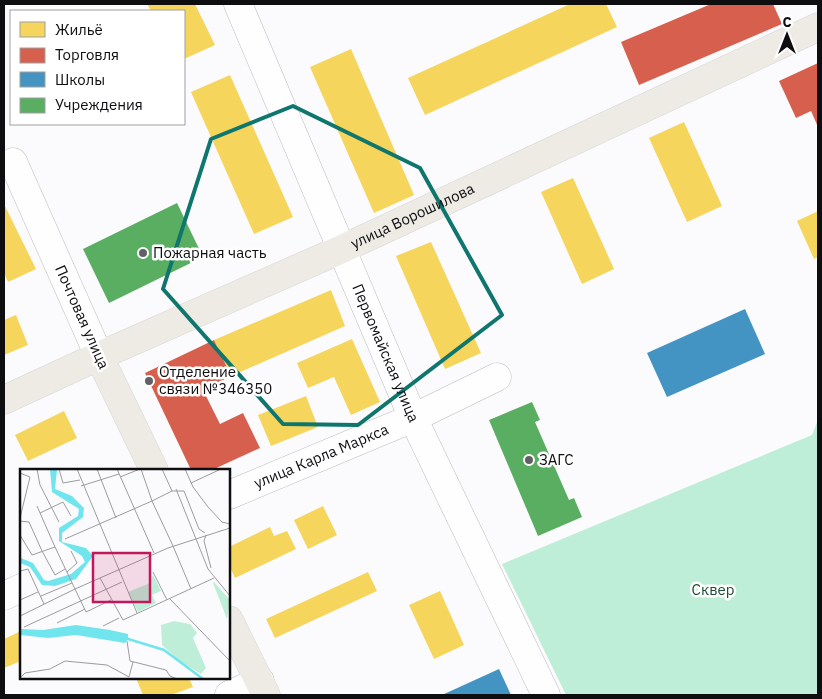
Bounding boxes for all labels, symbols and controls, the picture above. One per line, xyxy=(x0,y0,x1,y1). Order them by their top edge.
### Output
legend xyxy=(10,10,185,125)
north arrow xyxy=(762,10,812,60)
text: С xyxy=(782,13,792,31)
text: Жильё xyxy=(55,20,103,39)
text: Торговля xyxy=(55,45,119,64)
text: Школы xyxy=(55,70,105,89)
text: Учреждения xyxy=(55,95,143,114)
street label: улица Ворошилова xyxy=(347,179,477,253)
place label: Пожарная часть xyxy=(153,243,267,262)
marker: Пожарная часть xyxy=(137,247,149,259)
street label: Почтовая улица xyxy=(51,262,114,372)
street label: Первомайская улица xyxy=(348,281,424,425)
place label: Отделение связи №346350 xyxy=(159,362,272,398)
marker: Отделение связи №346350 xyxy=(143,375,155,387)
street label: улица Карла Маркса xyxy=(251,419,391,493)
place label: ЗАГС xyxy=(539,450,574,469)
marker: ЗАГС xyxy=(523,454,535,466)
inset map xyxy=(20,469,230,679)
park label: Сквер xyxy=(692,580,734,599)

